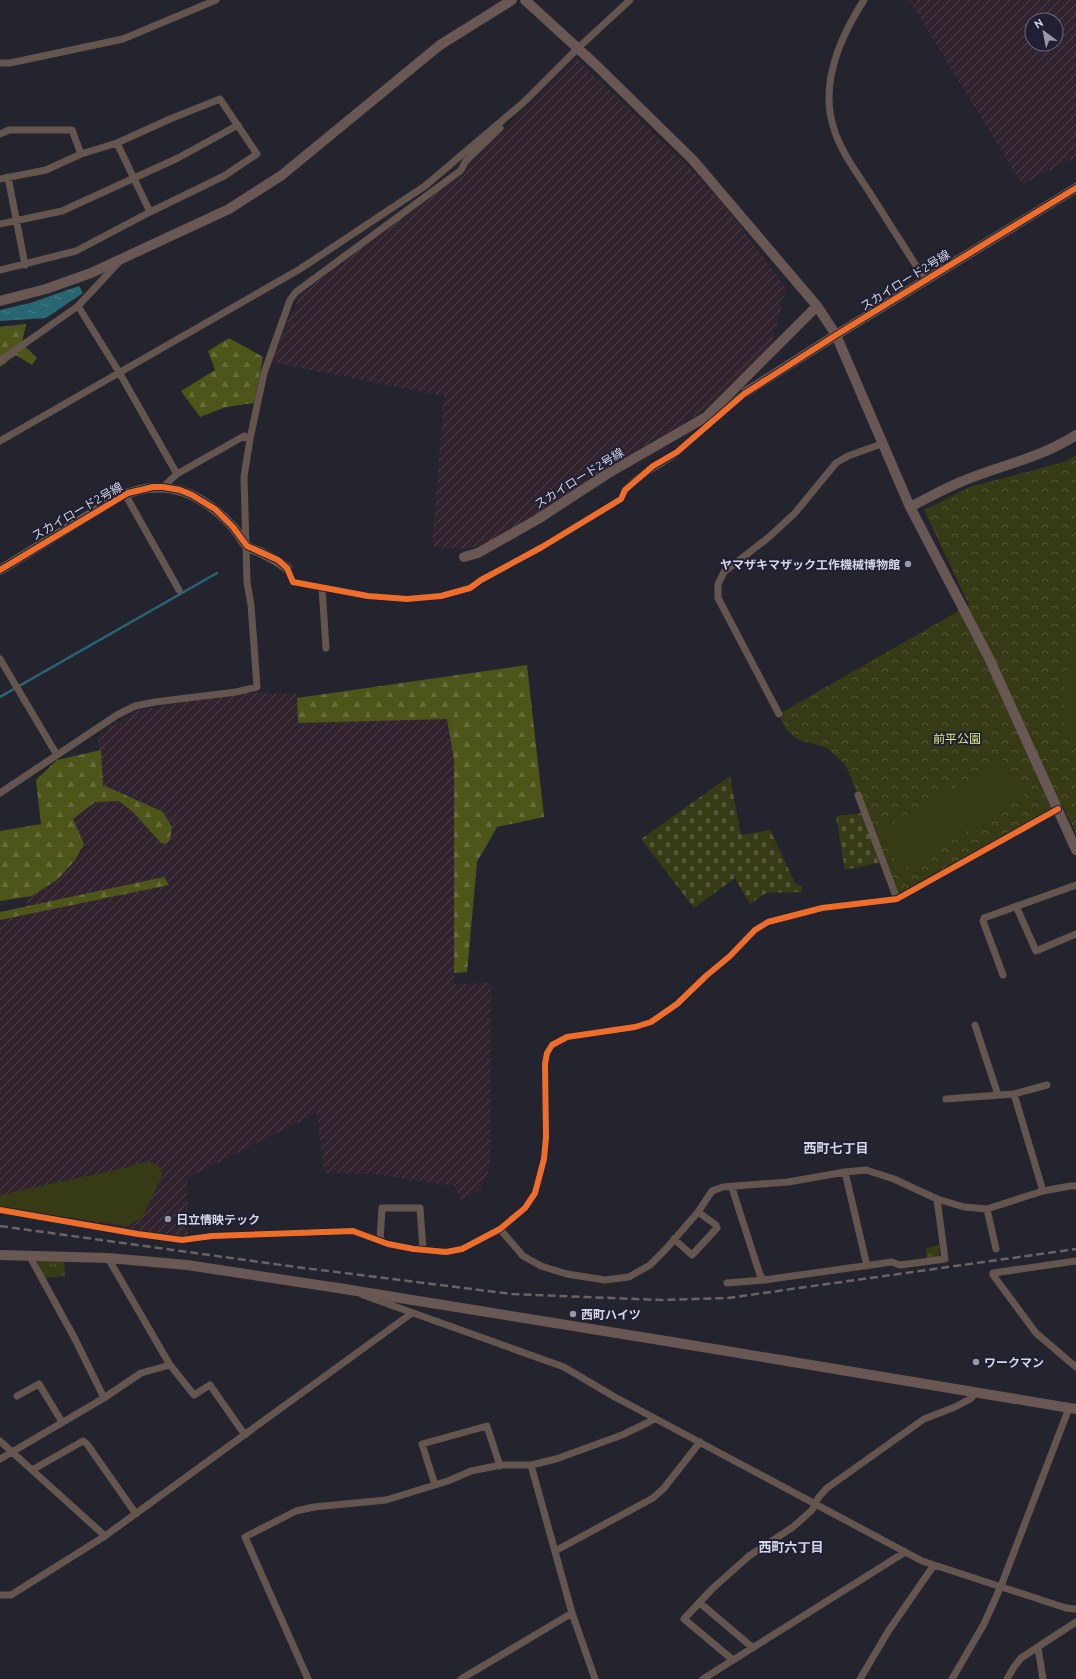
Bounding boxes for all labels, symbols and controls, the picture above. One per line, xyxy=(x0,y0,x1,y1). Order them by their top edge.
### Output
north arrow xyxy=(1024,12,1064,52)
text: N xyxy=(1032,16,1045,31)
street label: スカイロード2号線 xyxy=(858,247,952,313)
street label: スカイロード2号線 xyxy=(532,445,626,511)
street label: スカイロード2号線 xyxy=(29,480,125,542)
place label: ヤマザキマザック工作機械博物館 xyxy=(720,558,900,571)
marker: ヤマザキマザック工作機械博物館 xyxy=(903,559,913,569)
park label: 前平公園 xyxy=(933,732,981,745)
district label: 西町七丁目 xyxy=(803,1141,869,1155)
place label: 日立情映テック xyxy=(176,1213,260,1226)
marker: 日立情映テック xyxy=(163,1214,173,1224)
place label: 西町ハイツ xyxy=(581,1308,641,1321)
marker: 西町ハイツ xyxy=(568,1309,578,1319)
place label: ワークマン xyxy=(984,1356,1044,1369)
marker: ワークマン xyxy=(971,1357,981,1367)
district label: 西町六丁目 xyxy=(758,1540,824,1554)

